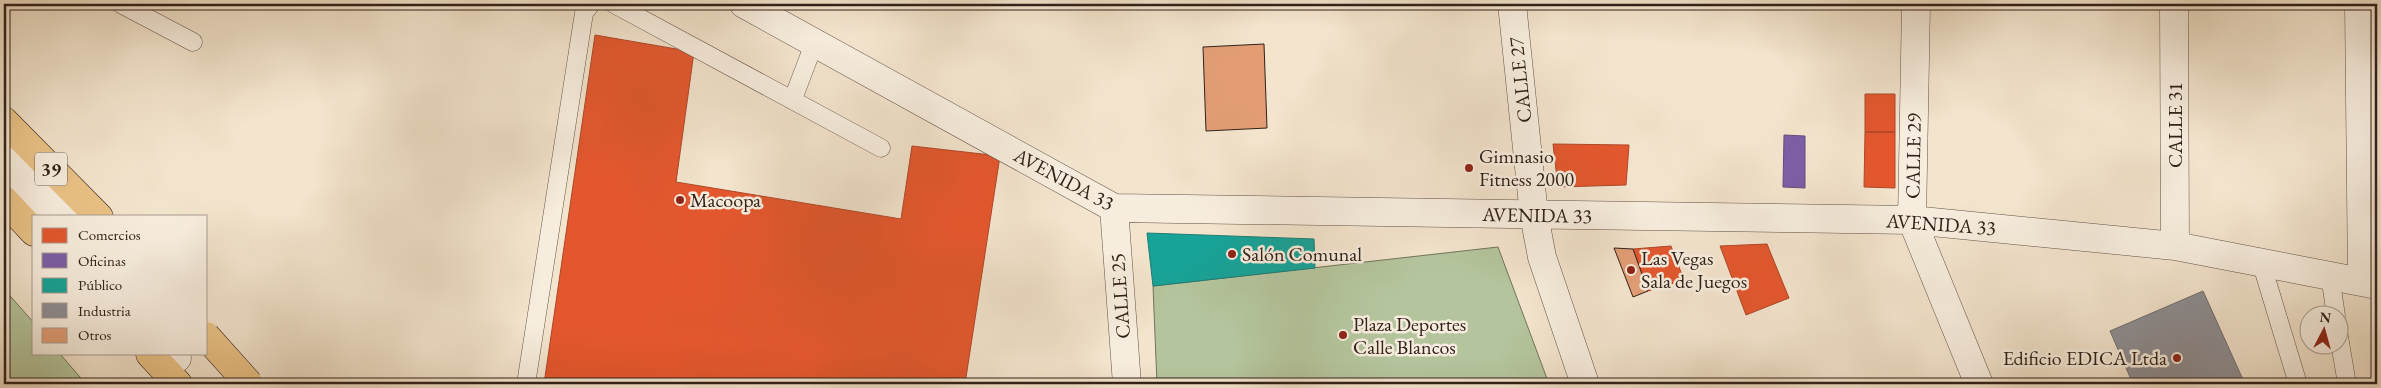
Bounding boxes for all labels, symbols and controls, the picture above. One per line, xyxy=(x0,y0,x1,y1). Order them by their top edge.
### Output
street label: CALLE 27 xyxy=(1503,36,1537,124)
street label: CALLE 31 xyxy=(2162,82,2188,168)
street label: CALLE 29 xyxy=(1899,112,1927,199)
street label: AVENIDA 33 xyxy=(1008,141,1119,216)
place label: Gimnasio Fitness 2000 xyxy=(1479,143,1574,192)
road number: 39 xyxy=(35,152,67,185)
marker: Gimnasio Fitness 2000 xyxy=(1463,162,1475,174)
place label: Macoopa xyxy=(690,187,761,213)
marker: Macoopa xyxy=(674,194,686,206)
street label: AVENIDA 33 xyxy=(1481,201,1592,229)
street label: AVENIDA 33 xyxy=(1884,207,1997,241)
legend xyxy=(32,215,208,356)
text: Comercios xyxy=(78,225,141,244)
place label: Salón Comunal xyxy=(1242,241,1362,267)
place label: Las Vegas Sala de Juegos xyxy=(1641,245,1747,294)
marker: Salón Comunal xyxy=(1226,248,1238,260)
text: Oficinas xyxy=(78,251,126,270)
street label: CALLE 25 xyxy=(1104,252,1136,340)
marker: Las Vegas Sala de Juegos xyxy=(1625,264,1637,276)
text: Público xyxy=(78,275,122,294)
text: Industria xyxy=(78,301,131,320)
north arrow xyxy=(2298,306,2348,356)
text: N xyxy=(2319,308,2333,327)
place label: Plaza Deportes Calle Blancos xyxy=(1353,311,1466,360)
text: Otros xyxy=(78,325,112,344)
marker: Plaza Deportes Calle Blancos xyxy=(1337,329,1349,341)
place label: Edificio EDICA Ltda xyxy=(2003,345,2167,371)
marker: Edificio EDICA Ltda xyxy=(2171,352,2183,364)

